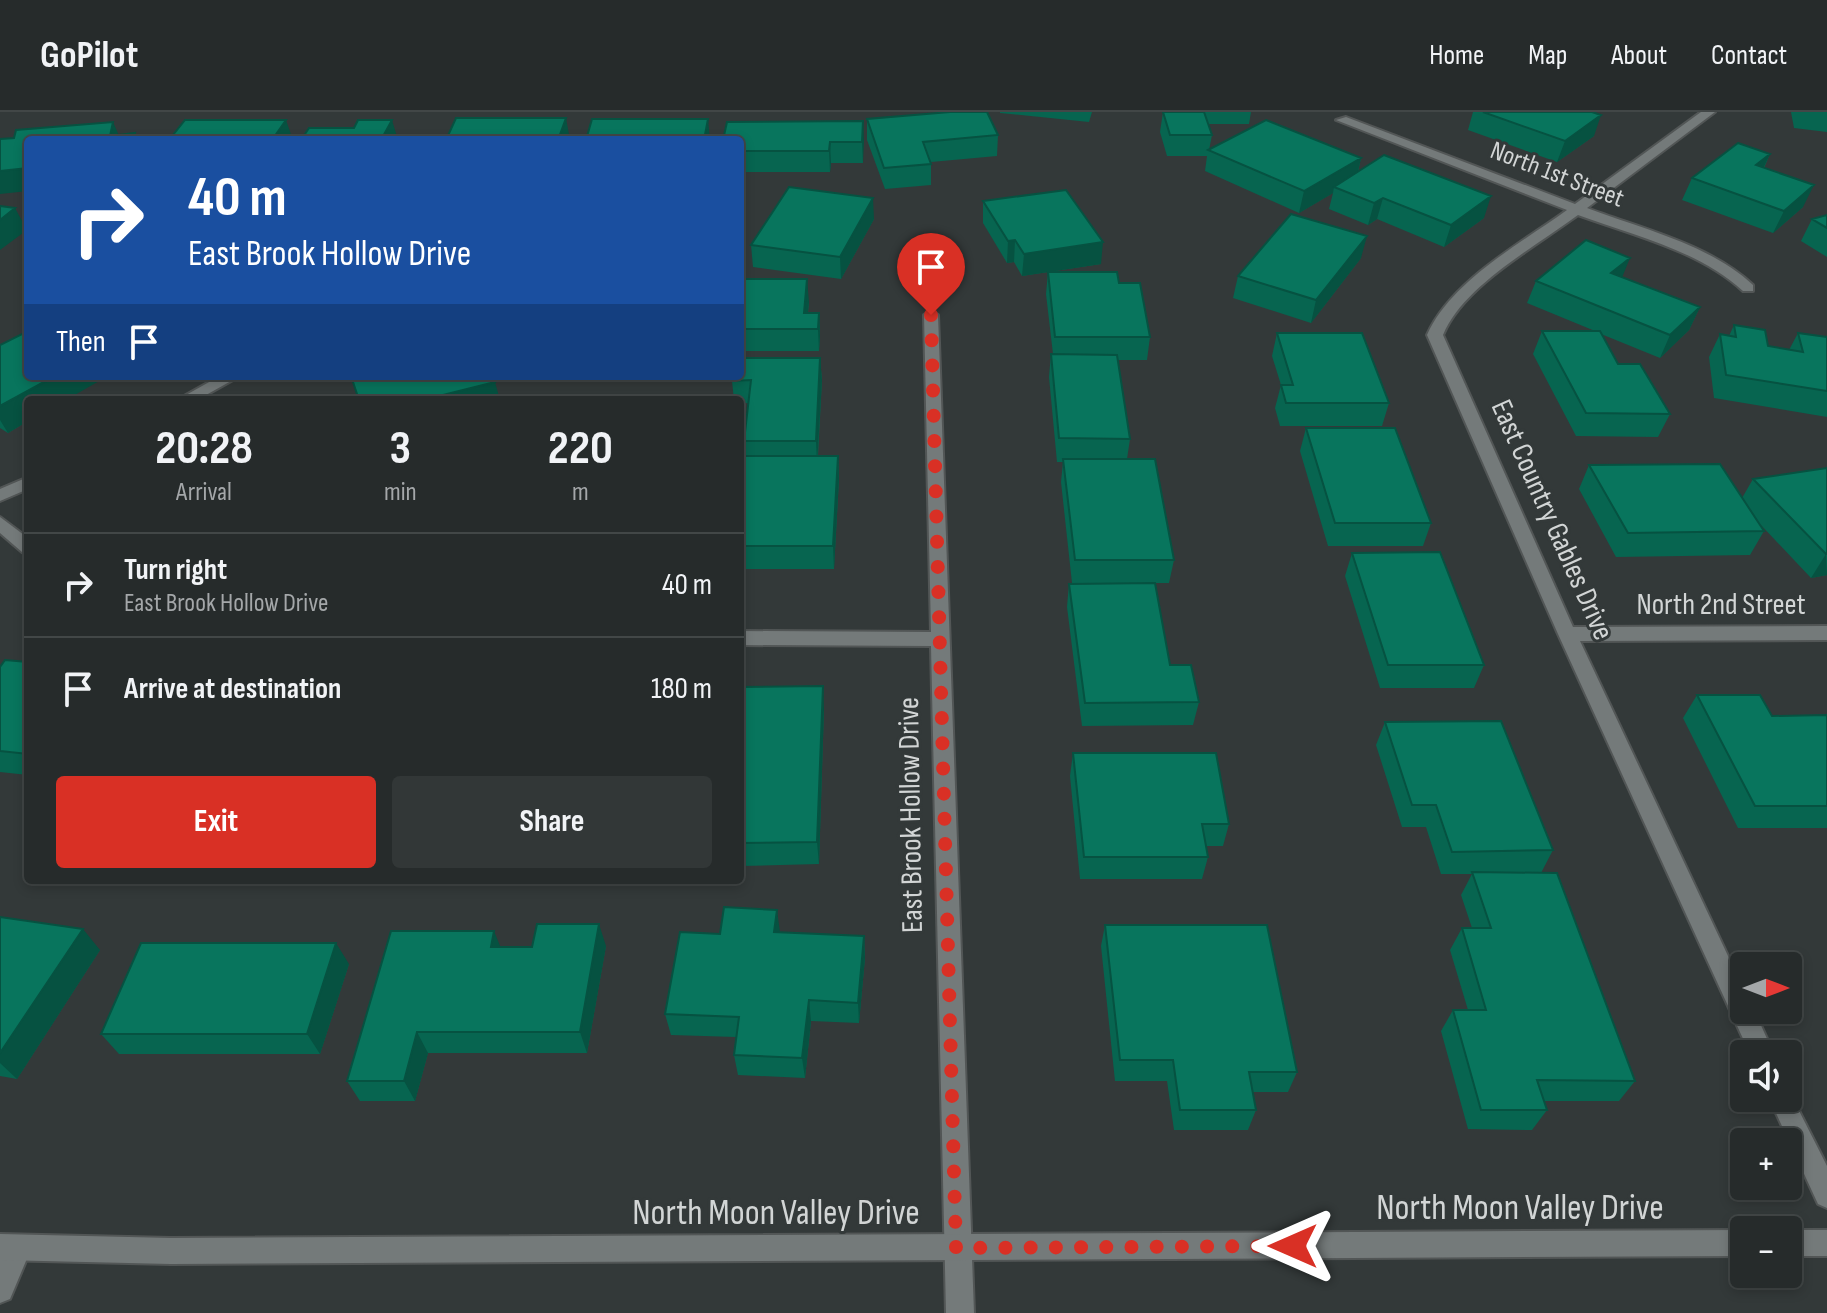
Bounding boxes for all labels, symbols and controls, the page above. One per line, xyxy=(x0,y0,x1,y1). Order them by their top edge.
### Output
text: GoPilot xyxy=(40,33,138,78)
text: Home xyxy=(1429,39,1484,72)
text: Map xyxy=(1528,39,1567,72)
text: About xyxy=(1611,39,1667,72)
text: Contact xyxy=(1711,39,1787,72)
street label: North 1st Street xyxy=(1486,135,1628,215)
text: 40 m xyxy=(188,165,287,232)
icon: right xyxy=(56,168,160,272)
text: East Brook Hollow Drive xyxy=(188,233,471,276)
pin xyxy=(897,233,965,315)
icon: arrive xyxy=(909,245,953,289)
icon: arrive xyxy=(122,320,166,364)
text: Then xyxy=(56,324,106,360)
street label: East Country Gables Drive xyxy=(1483,394,1621,646)
text: 20:28 xyxy=(155,420,253,477)
text: 3 xyxy=(390,420,411,477)
text: 220 xyxy=(548,420,613,477)
text: Arrival xyxy=(176,477,232,508)
text: min xyxy=(384,477,417,508)
text: m xyxy=(572,477,589,508)
text: Turn right xyxy=(124,552,227,588)
icon: right xyxy=(56,563,100,607)
text: 40 m xyxy=(662,567,712,603)
street label: North 2nd Street xyxy=(1636,587,1806,623)
text: East Brook Hollow Drive xyxy=(124,588,328,619)
icon: arrive xyxy=(56,667,100,711)
text: Arrive at destination xyxy=(124,671,341,707)
text: 180 m xyxy=(651,671,712,707)
street label: East Brook Hollow Drive xyxy=(891,697,931,933)
button: Exit xyxy=(56,776,376,868)
button: Share xyxy=(392,776,712,868)
north arrow xyxy=(1730,952,1802,1024)
map controls xyxy=(1730,952,1802,1288)
button: sound xyxy=(1730,1040,1802,1112)
button: + xyxy=(1730,1128,1802,1200)
street label: North Moon Valley Drive xyxy=(1376,1187,1664,1230)
street label: North Moon Valley Drive xyxy=(632,1192,920,1235)
position arrow xyxy=(1251,1204,1335,1288)
button: − xyxy=(1730,1216,1802,1288)

